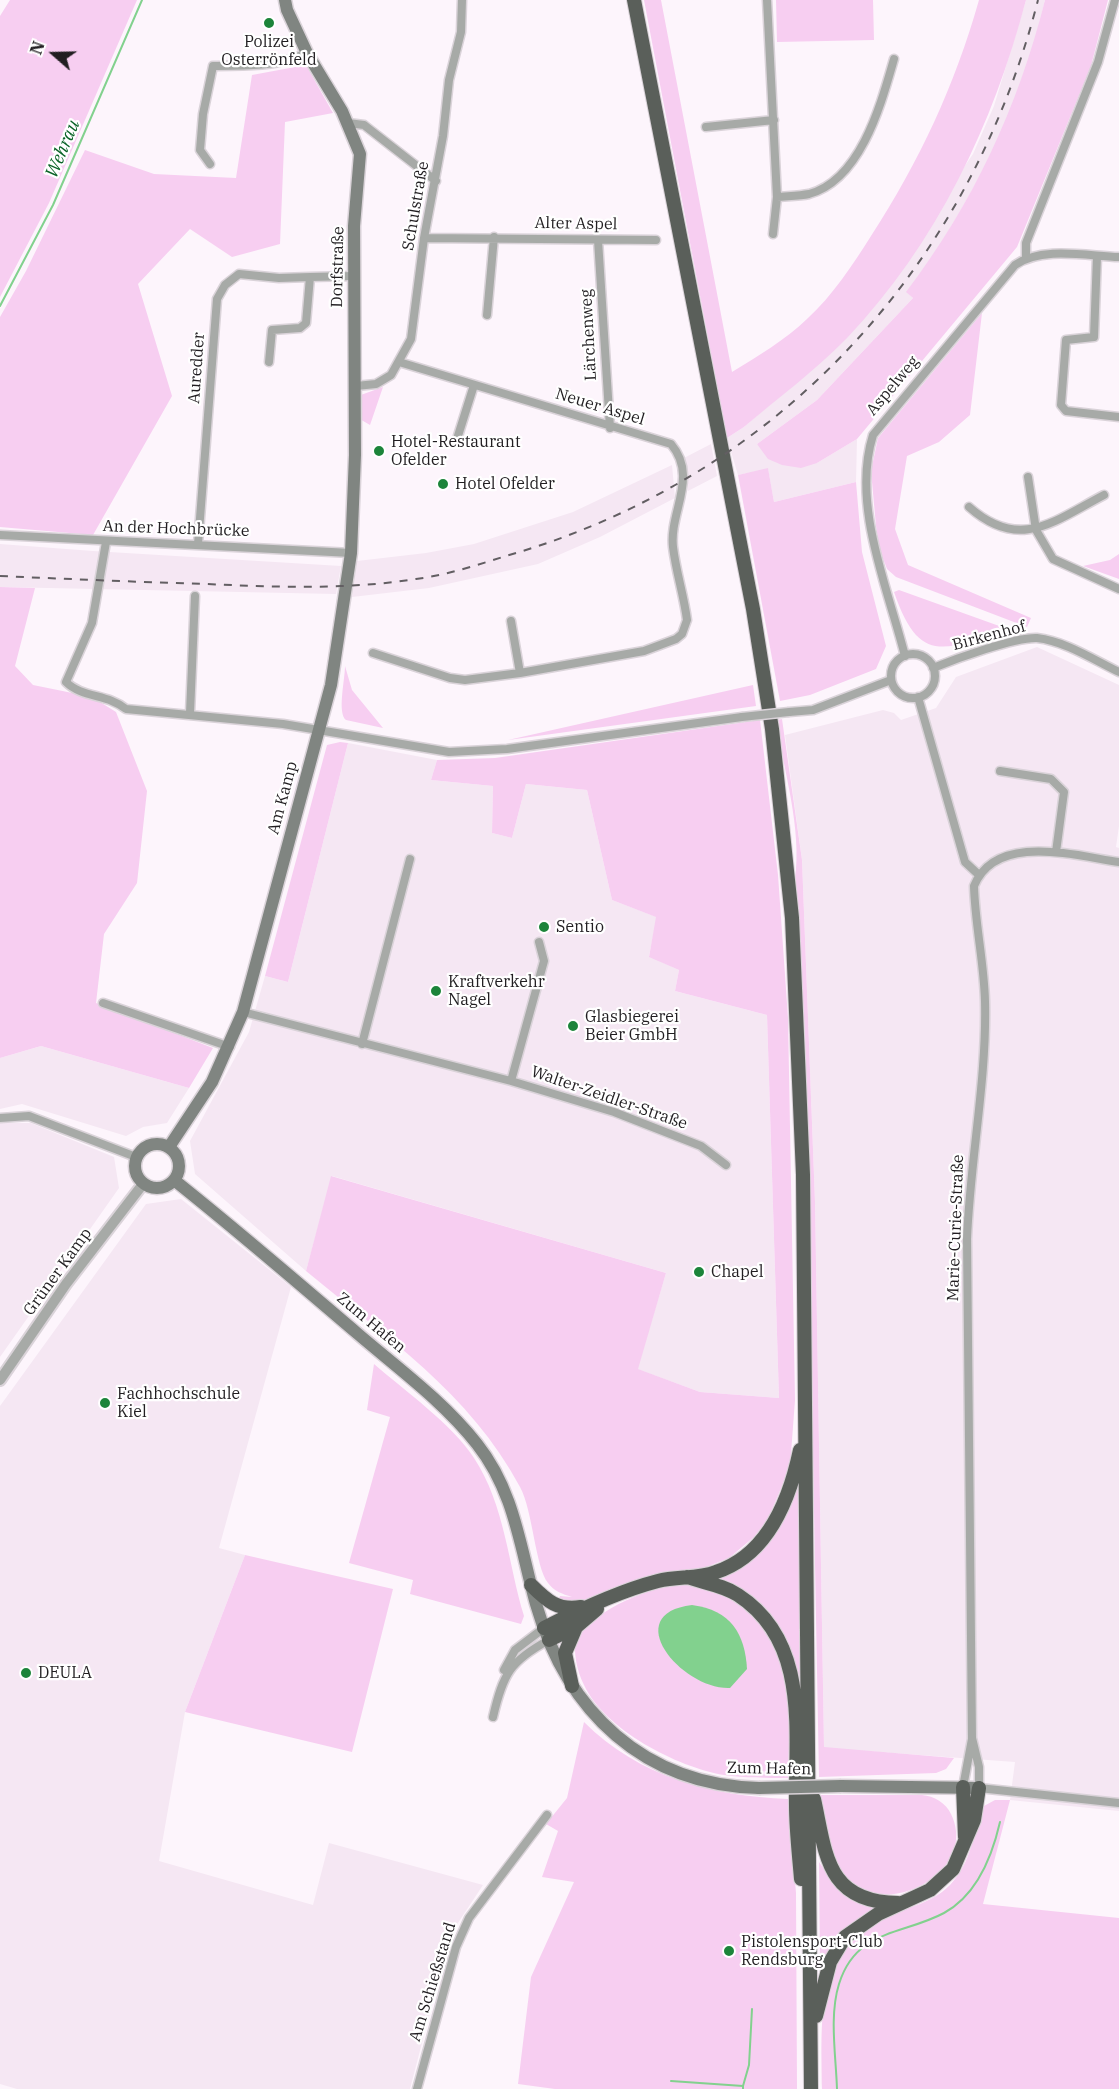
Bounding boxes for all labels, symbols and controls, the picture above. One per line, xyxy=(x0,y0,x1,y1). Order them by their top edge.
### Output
marker: Polizei Osterrönfeld xyxy=(262,16,276,30)
north arrow xyxy=(24,24,84,84)
place label: Polizei Osterrönfeld xyxy=(221,32,317,70)
text: N xyxy=(26,38,49,57)
water label: Wehrau xyxy=(41,117,85,181)
street label: Schulstraße xyxy=(399,160,433,252)
street label: Alter Aspel xyxy=(534,214,618,234)
street label: Dorfstraße xyxy=(328,226,348,308)
street label: Lärchenweg xyxy=(577,289,601,381)
street label: Auredder xyxy=(185,332,209,404)
street label: Aspelweg xyxy=(863,352,923,420)
street label: Neuer Aspel xyxy=(553,384,647,430)
place label: Hotel-Restaurant Ofelder xyxy=(391,432,521,470)
marker: Hotel-Restaurant Ofelder xyxy=(372,444,386,458)
place label: Hotel Ofelder xyxy=(455,474,555,494)
marker: Hotel Ofelder xyxy=(436,477,450,491)
street label: An der Hochbrücke xyxy=(102,517,250,541)
street label: Birkenhof xyxy=(950,617,1028,655)
street label: Am Kamp xyxy=(264,759,302,837)
place label: Sentio xyxy=(556,917,604,937)
marker: Sentio xyxy=(537,920,551,934)
place label: Kraftverkehr Nagel xyxy=(448,972,545,1010)
marker: Kraftverkehr Nagel xyxy=(429,984,443,998)
place label: Glasbiegerei Beier GmbH xyxy=(585,1007,679,1045)
marker: Glasbiegerei Beier GmbH xyxy=(566,1019,580,1033)
street label: Walter-Zeidler-Straße xyxy=(528,1062,690,1134)
street label: Marie-Curie-Straße xyxy=(944,1154,968,1302)
street label: Grüner Kamp xyxy=(20,1225,96,1319)
place label: Chapel xyxy=(711,1262,763,1282)
marker: Chapel xyxy=(692,1265,706,1279)
street label: Zum Hafen xyxy=(333,1289,409,1357)
place label: Fachhochschule Kiel xyxy=(117,1384,240,1422)
marker: Fachhochschule Kiel xyxy=(98,1396,112,1410)
place label: DEULA xyxy=(38,1663,92,1683)
marker: DEULA xyxy=(19,1666,33,1680)
street label: Zum Hafen xyxy=(727,1759,811,1779)
street label: Am Schießstand xyxy=(406,1920,460,2044)
place label: Pistolensport-Club Rendsburg xyxy=(741,1932,883,1970)
marker: Pistolensport-Club Rendsburg xyxy=(722,1944,736,1958)

